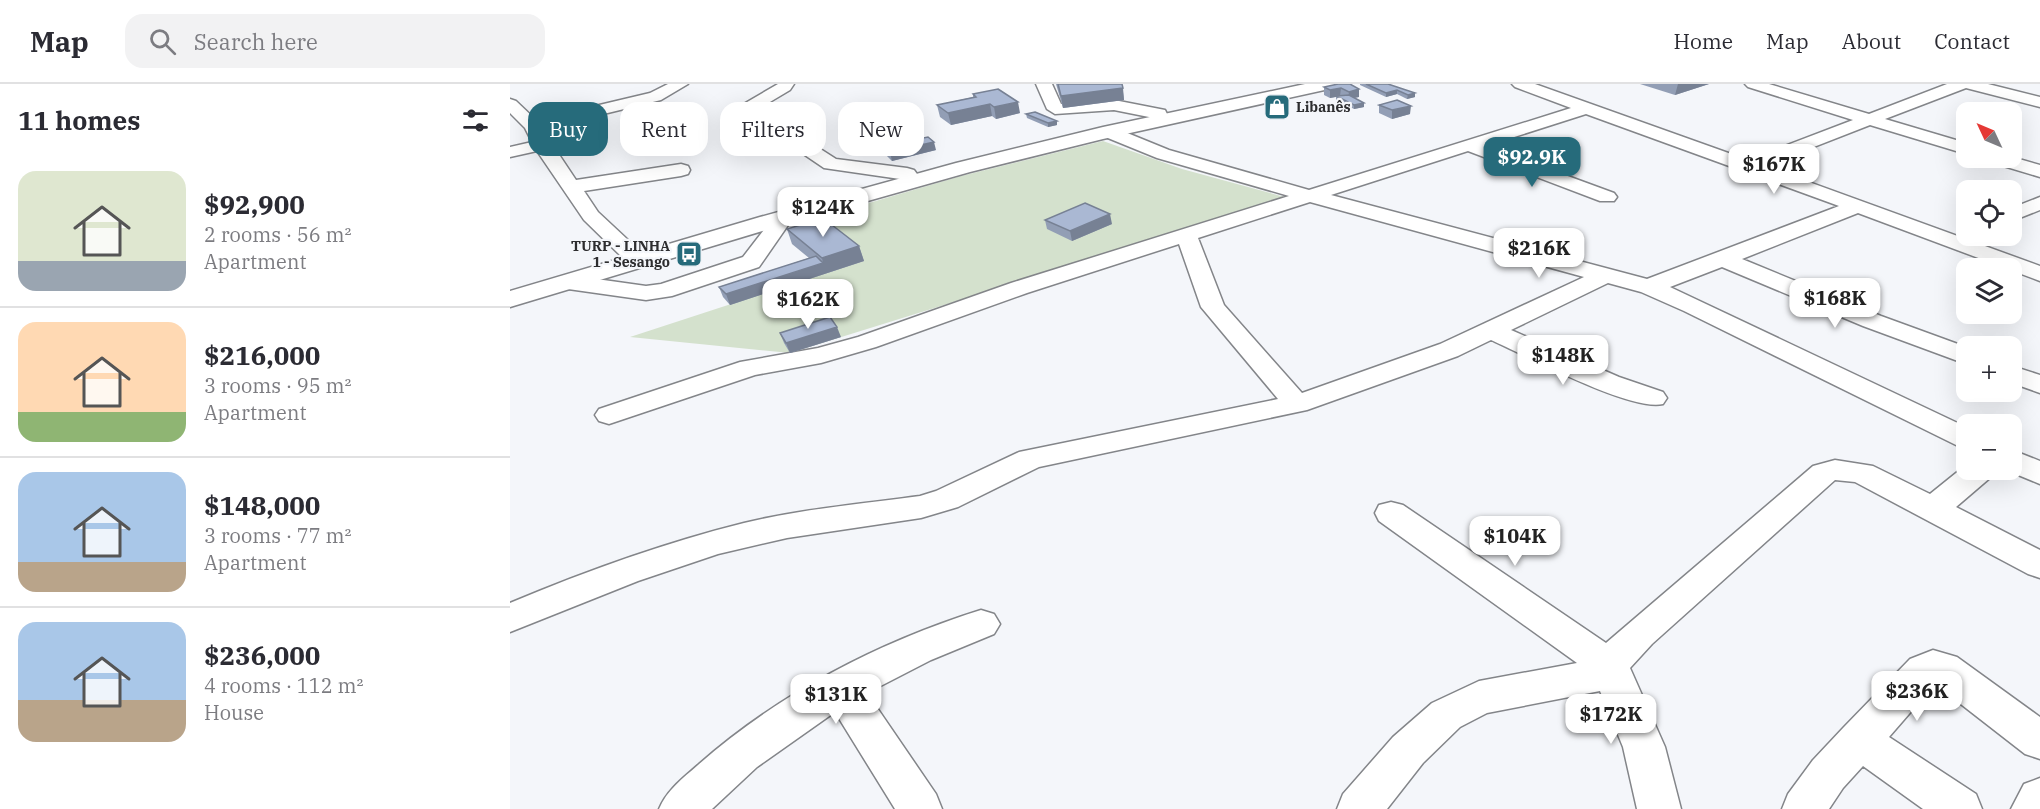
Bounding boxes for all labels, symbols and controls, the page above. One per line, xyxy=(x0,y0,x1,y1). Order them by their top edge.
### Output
search box xyxy=(125,14,545,68)
text: Map xyxy=(30,23,89,60)
icon: search xyxy=(146,25,179,58)
text: Search here xyxy=(194,27,318,56)
text: Home xyxy=(1673,27,1733,55)
text: Map xyxy=(1766,27,1809,55)
text: About xyxy=(1842,27,1901,55)
text: Contact xyxy=(1934,27,2010,55)
shop icon: Libanês xyxy=(1262,92,1292,122)
place label: Libanês xyxy=(1296,98,1351,116)
chip: Buy xyxy=(528,102,608,156)
chip: Rent xyxy=(620,102,708,156)
chip: Filters xyxy=(720,102,826,156)
chip: New xyxy=(838,102,924,156)
north arrow xyxy=(1956,102,2022,168)
map controls xyxy=(1956,102,2022,480)
text: 11 homes xyxy=(18,103,140,137)
icon: filters xyxy=(459,104,492,137)
pin: $92.9K xyxy=(1483,137,1581,188)
text: $92.9K xyxy=(1498,143,1566,170)
pin: $167K xyxy=(1732,144,1816,195)
text: $167K xyxy=(1742,150,1806,177)
button: locate xyxy=(1956,180,2022,246)
text: $92,900 xyxy=(204,187,305,221)
pin: $124K xyxy=(781,187,865,238)
text: $124K xyxy=(791,193,855,220)
icon: home xyxy=(66,195,138,267)
text: 2 rooms · 56 m² xyxy=(204,221,351,248)
pin: $216K xyxy=(1497,228,1581,279)
text: $216K xyxy=(1507,234,1571,261)
place label: TURP - LINHA 1 - Sesango xyxy=(571,237,670,271)
bus stop icon: TURP - LINHA 1 - Sesango xyxy=(674,239,704,269)
text: Apartment xyxy=(204,248,307,275)
button: layers xyxy=(1956,258,2022,324)
pin: $168K xyxy=(1793,278,1877,329)
pin: $162K xyxy=(766,279,850,330)
text: $168K xyxy=(1803,284,1867,311)
text: $162K xyxy=(776,285,840,312)
pin: $148K xyxy=(1521,335,1605,386)
button: + xyxy=(1956,336,2022,402)
text: $216,000 xyxy=(204,338,320,372)
text: $148K xyxy=(1531,341,1595,368)
icon: home xyxy=(66,346,138,418)
text: 3 rooms · 95 m² xyxy=(204,372,351,399)
text: Apartment xyxy=(204,399,307,426)
button: − xyxy=(1956,414,2022,480)
text: $148,000 xyxy=(204,488,320,522)
icon: home xyxy=(66,496,138,568)
pin: $104K xyxy=(1473,516,1557,567)
text: 3 rooms · 77 m² xyxy=(204,522,351,549)
text: $104K xyxy=(1483,522,1547,549)
text: Apartment xyxy=(204,549,307,576)
text: $236,000 xyxy=(204,638,320,672)
icon: home xyxy=(66,646,138,718)
pin: $236K xyxy=(1875,671,1959,722)
text: 4 rooms · 112 m² xyxy=(204,672,363,699)
pin: $131K xyxy=(794,674,878,725)
text: $236K xyxy=(1885,677,1949,704)
text: $131K xyxy=(804,680,868,707)
pin: $172K xyxy=(1569,694,1653,745)
text: House xyxy=(204,699,264,726)
text: $172K xyxy=(1579,700,1643,727)

